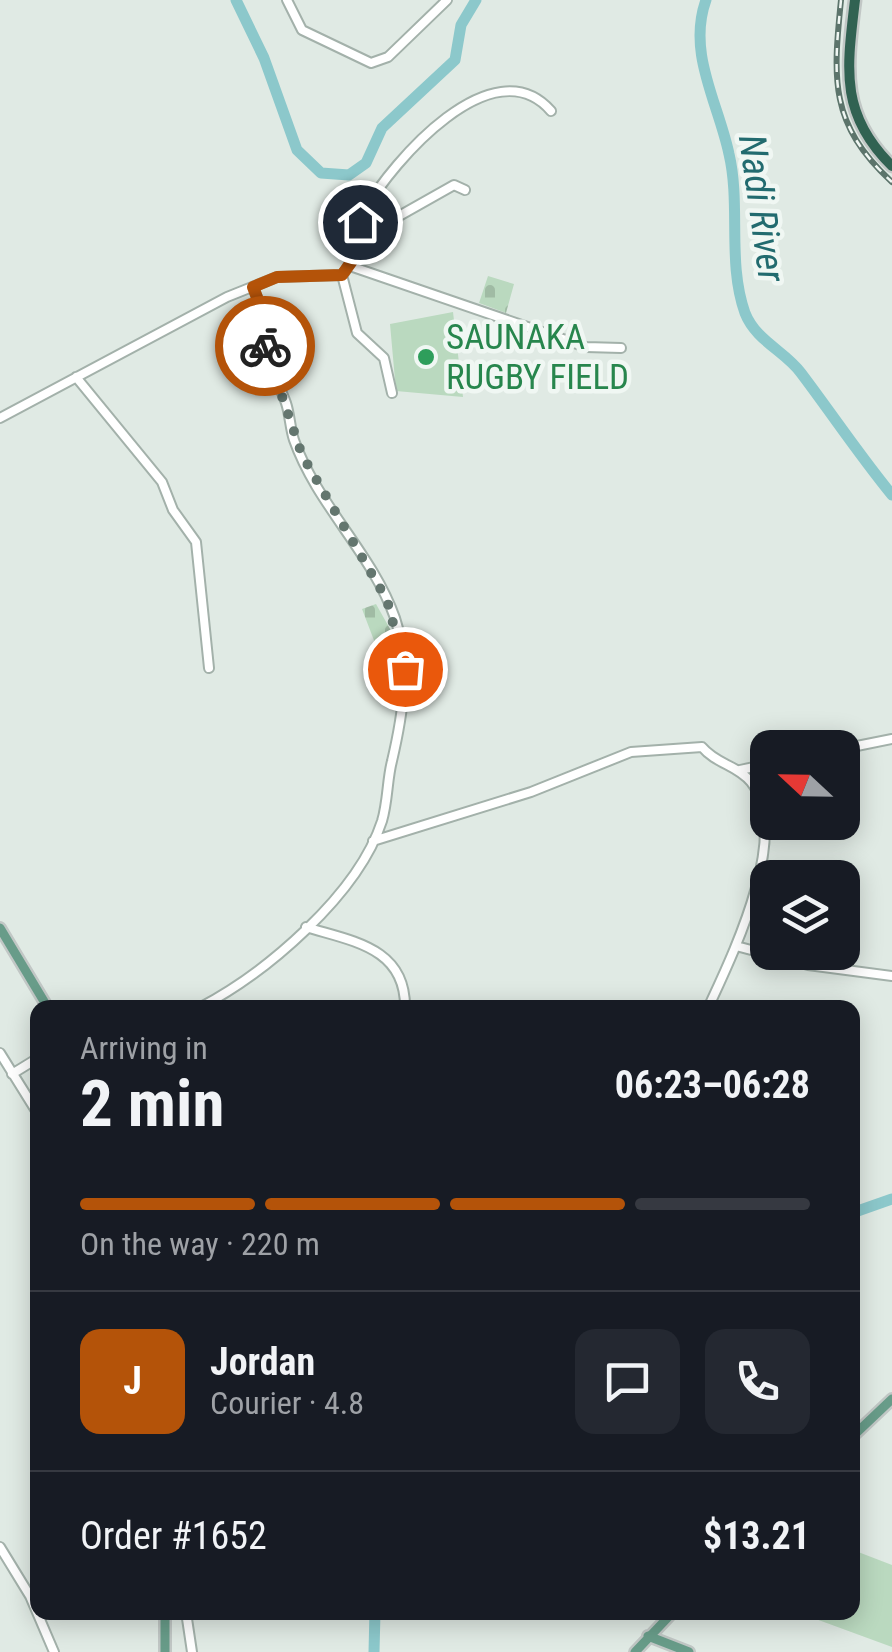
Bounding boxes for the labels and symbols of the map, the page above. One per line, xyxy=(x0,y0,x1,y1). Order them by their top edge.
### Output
water label: Nadi River xyxy=(730,132,794,285)
pin xyxy=(318,180,403,265)
courier xyxy=(215,296,315,396)
place label: SAUNAKA RUGBY FIELD xyxy=(446,317,629,398)
marker: SAUNAKA RUGBY FIELD xyxy=(415,346,437,368)
pin xyxy=(363,627,448,712)
north arrow xyxy=(750,730,860,840)

